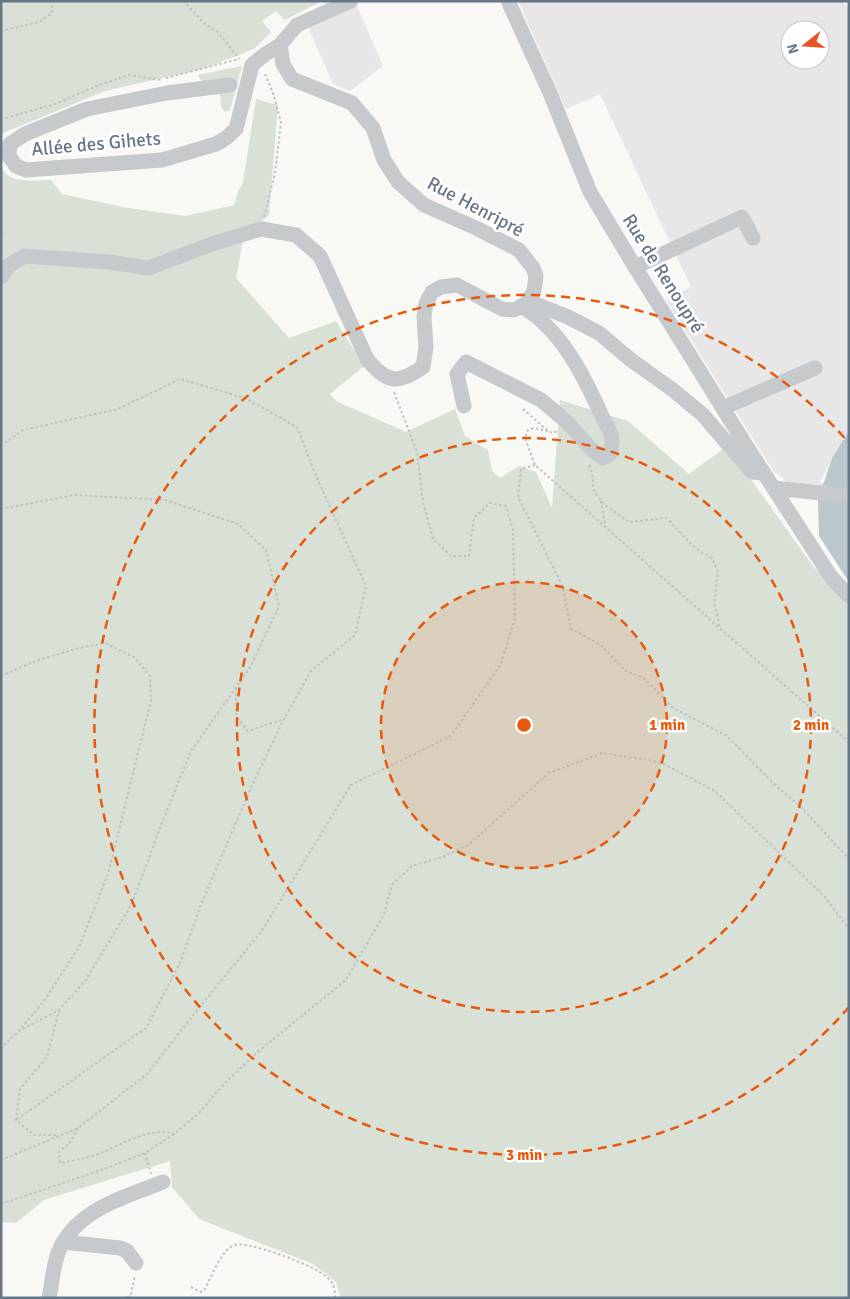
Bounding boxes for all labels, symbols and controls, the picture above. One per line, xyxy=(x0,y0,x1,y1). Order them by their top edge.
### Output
north arrow xyxy=(780,20,830,70)
text: N xyxy=(783,42,803,56)
street label: Allée des Gihets xyxy=(30,126,162,162)
street label: Rue Henripré xyxy=(423,171,528,242)
street label: Rue de Renoupré xyxy=(617,209,709,338)
centre of rings xyxy=(515,716,533,734)
text: 1 min xyxy=(649,716,685,734)
text: 2 min xyxy=(793,716,829,734)
text: 3 min xyxy=(506,1146,542,1164)

